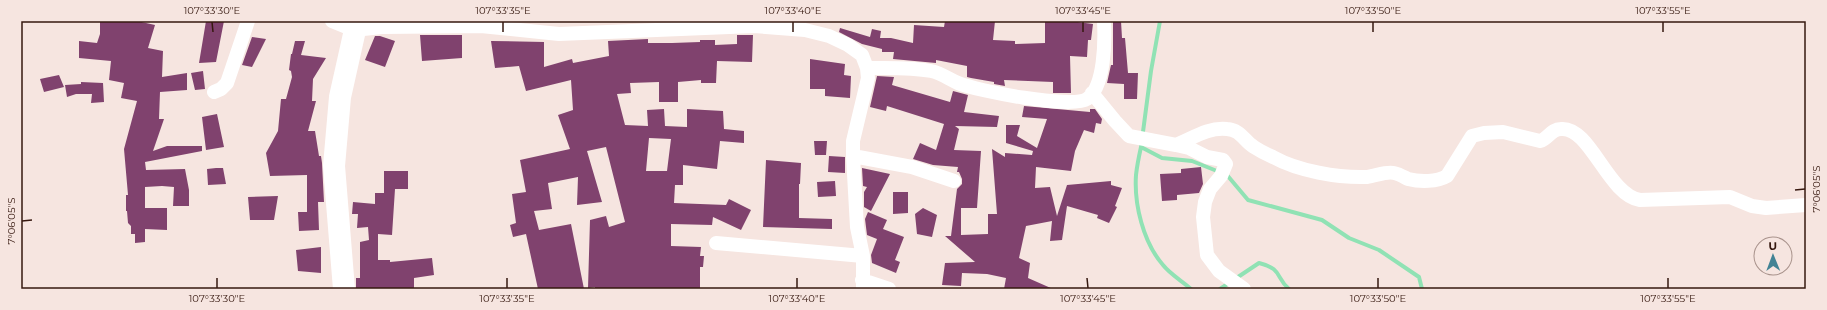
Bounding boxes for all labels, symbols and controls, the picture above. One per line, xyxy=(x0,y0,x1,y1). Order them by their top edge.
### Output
text: 107°33'30"E xyxy=(184,4,241,17)
text: 107°33'35"E xyxy=(475,4,531,17)
text: 107°33'40"E xyxy=(765,4,822,17)
text: 107°33'45"E xyxy=(1055,4,1111,17)
text: 107°33'50"E xyxy=(1345,4,1402,17)
text: 107°33'55"E xyxy=(1635,4,1691,17)
text: 7°06'05"S xyxy=(1810,165,1823,213)
text: 7°06'05"S xyxy=(5,197,18,245)
north arrow xyxy=(1753,236,1793,276)
text: U xyxy=(1768,239,1777,253)
text: 107°33'30"E xyxy=(189,292,246,305)
text: 107°33'35"E xyxy=(479,292,535,305)
text: 107°33'40"E xyxy=(769,292,826,305)
text: 107°33'45"E xyxy=(1060,292,1116,305)
text: 107°33'50"E xyxy=(1350,292,1407,305)
text: 107°33'55"E xyxy=(1640,292,1696,305)

